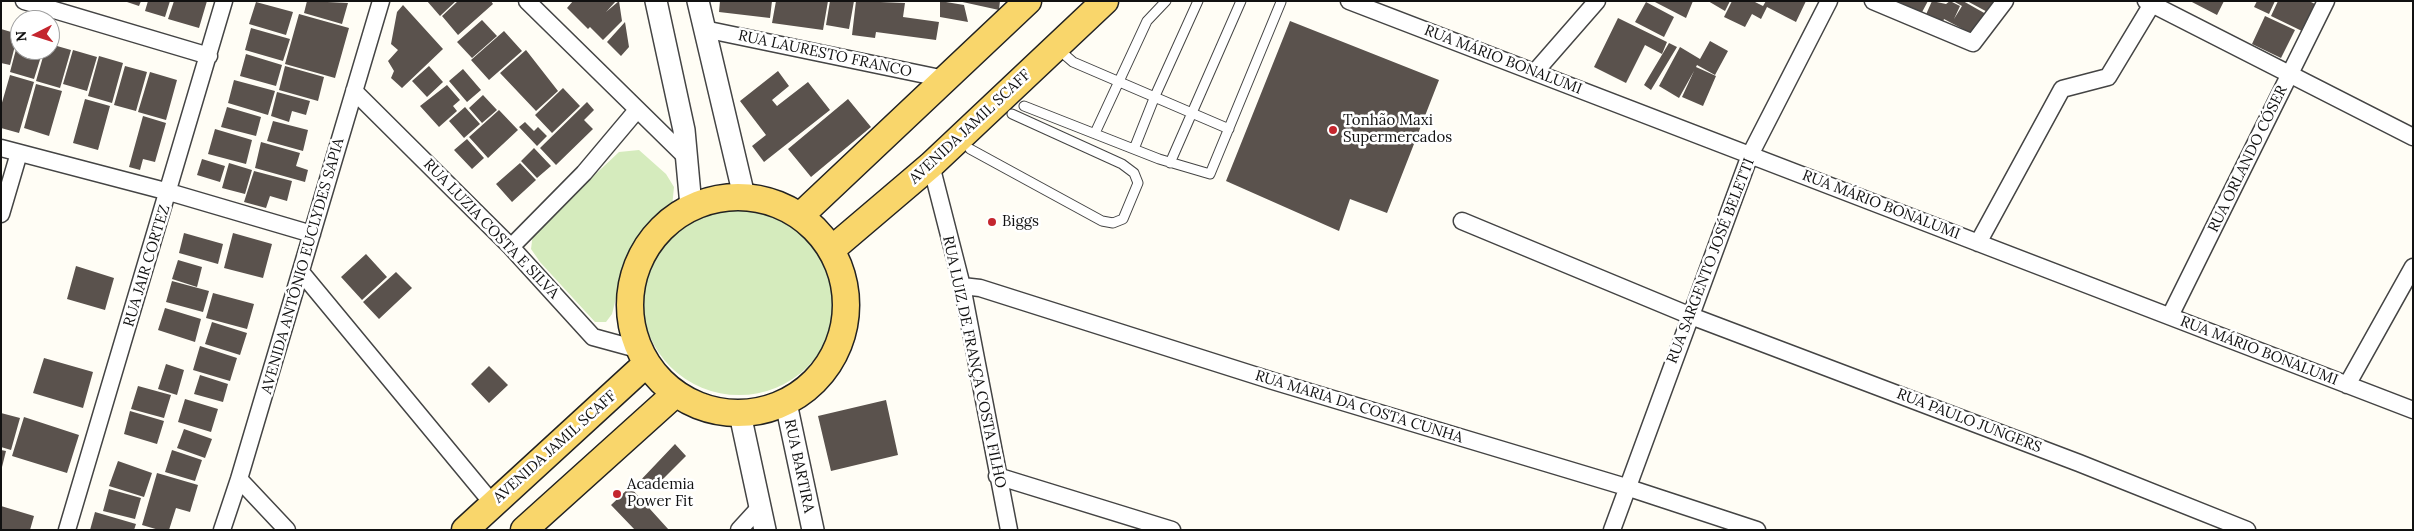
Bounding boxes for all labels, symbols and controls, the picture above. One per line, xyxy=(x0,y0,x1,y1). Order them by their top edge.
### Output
north arrow xyxy=(10,10,60,60)
street label: RUA MÁRIO BONALUMI xyxy=(1422,22,1584,98)
street label: RUA LAURESTO FRANCO xyxy=(737,27,913,81)
text: N xyxy=(12,30,30,42)
street label: AVENIDA JAMIL SCAFF xyxy=(906,66,1034,188)
street label: RUA ORLANDO CÓSER xyxy=(2205,83,2291,235)
place label: Tonhão Maxi Supermercados xyxy=(1343,112,1452,147)
marker: Tonhão Maxi Supermercados xyxy=(1327,124,1339,136)
street label: AVENIDA ANTÔNIO EUCLYDES SAPIA xyxy=(258,136,348,396)
street label: RUA LUZIA COSTA E SILVA xyxy=(419,155,563,303)
street label: RUA SARGENTO JOSÉ BELETTI xyxy=(1663,156,1759,366)
street label: RUA MÁRIO BONALUMI xyxy=(1800,167,1962,243)
street label: RUA JAIR CORTEZ xyxy=(120,203,174,329)
place label: Biggs xyxy=(1002,213,1039,231)
marker: Biggs xyxy=(986,216,998,228)
street label: RUA LUIZ DE FRANÇA COSTA FILHO xyxy=(938,234,1010,490)
street label: RUA MÁRIO BONALUMI xyxy=(2178,313,2340,389)
street label: RUA MARIA DA COSTA CUNHA xyxy=(1253,367,1465,447)
street label: RUA PAULO JUNGERS xyxy=(1894,385,2044,457)
street label: AVENIDA JAMIL SCAFF xyxy=(490,387,620,507)
street label: RUA BARTIRA xyxy=(780,417,818,515)
place label: Academia Power Fit xyxy=(627,476,695,511)
marker: Academia Power Fit xyxy=(611,488,623,500)

